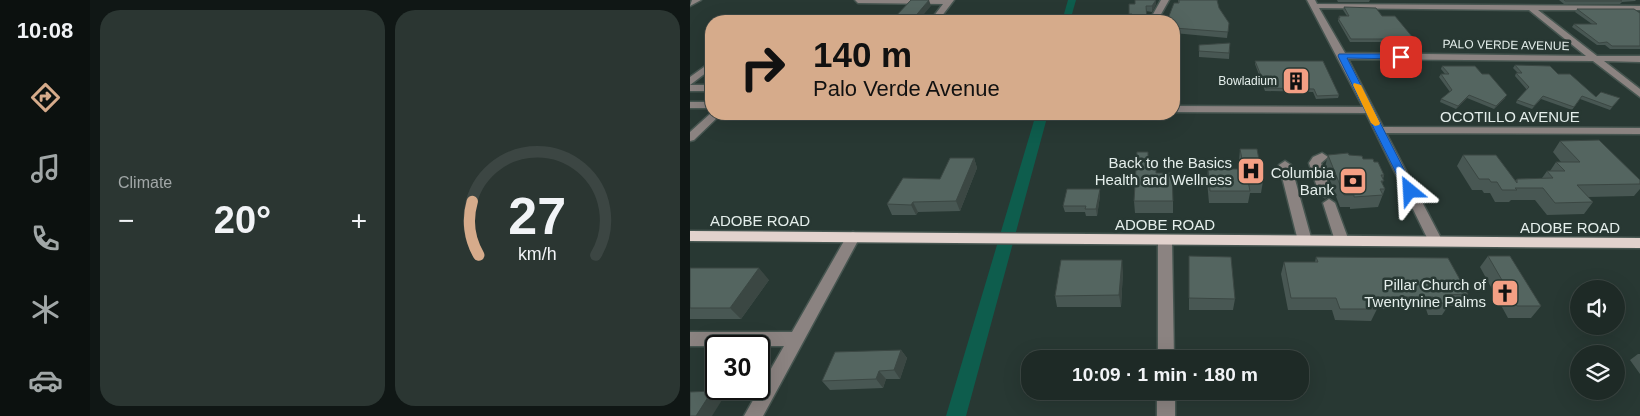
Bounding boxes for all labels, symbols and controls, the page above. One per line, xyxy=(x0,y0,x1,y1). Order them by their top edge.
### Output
text: 10:08 xyxy=(17,18,73,43)
icon: right xyxy=(730,35,795,100)
text: 140 m xyxy=(813,35,912,74)
pin xyxy=(1380,36,1422,78)
street label: PALO VERDE AVENUE xyxy=(1442,37,1570,53)
icon: arrive xyxy=(1387,43,1415,71)
building icon: Bowladium xyxy=(1281,66,1311,96)
place label: Bowladium xyxy=(1218,74,1277,88)
text: Palo Verde Avenue xyxy=(813,76,1000,101)
icon: directions xyxy=(28,80,63,115)
street label: OCOTILLO AVENUE xyxy=(1440,108,1580,125)
icon: music xyxy=(28,151,63,186)
place label: Back to the Basics Health and Wellness xyxy=(1095,154,1232,188)
hospital icon: Back to the Basics Health and Wellness xyxy=(1236,156,1266,186)
place label: Columbia Bank xyxy=(1271,164,1335,198)
position arrow xyxy=(1383,164,1435,216)
bank icon: Columbia Bank xyxy=(1338,166,1368,196)
text: Climate xyxy=(118,174,172,191)
text: 27 xyxy=(509,187,566,245)
text: 20° xyxy=(214,199,271,241)
text: − xyxy=(118,205,134,236)
text: + xyxy=(351,205,367,236)
street label: ADOBE ROAD xyxy=(710,212,810,229)
street label: ADOBE ROAD xyxy=(1115,216,1215,233)
street label: ADOBE ROAD xyxy=(1520,219,1620,236)
icon: phone xyxy=(28,221,63,256)
text: km/h xyxy=(518,244,557,264)
place label: Pillar Church of Twentynine Palms xyxy=(1364,276,1487,310)
church icon: Pillar Church of Twentynine Palms xyxy=(1490,278,1520,308)
map controls xyxy=(1570,280,1625,400)
button: sound xyxy=(1570,280,1625,335)
icon: climate xyxy=(28,292,63,327)
speed limit sign: 30 xyxy=(705,335,770,400)
button: layers xyxy=(1570,345,1625,400)
icon: car xyxy=(28,363,63,398)
text: 10:09 · 1 min · 180 m xyxy=(1072,364,1258,385)

